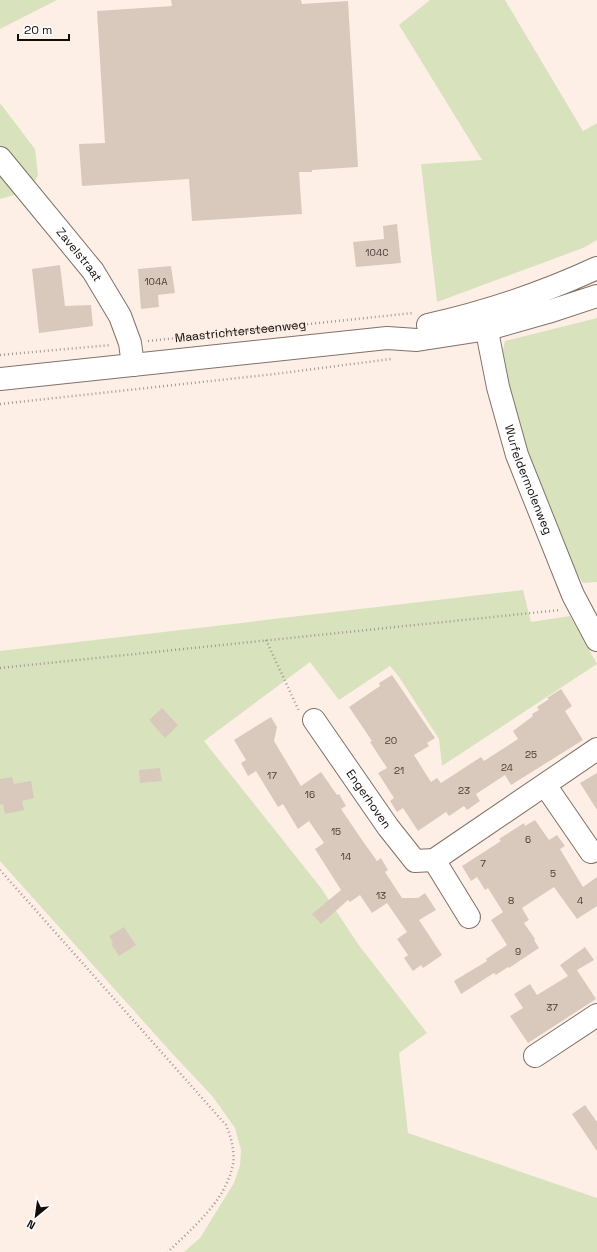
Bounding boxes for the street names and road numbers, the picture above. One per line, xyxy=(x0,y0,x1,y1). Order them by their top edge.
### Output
street label: Zavelstraat xyxy=(53,224,106,285)
street label: Maastrichtersteenweg xyxy=(174,316,307,346)
street label: Wurfeldermolenweg xyxy=(501,423,556,537)
street label: Engerhoven xyxy=(342,766,395,832)

